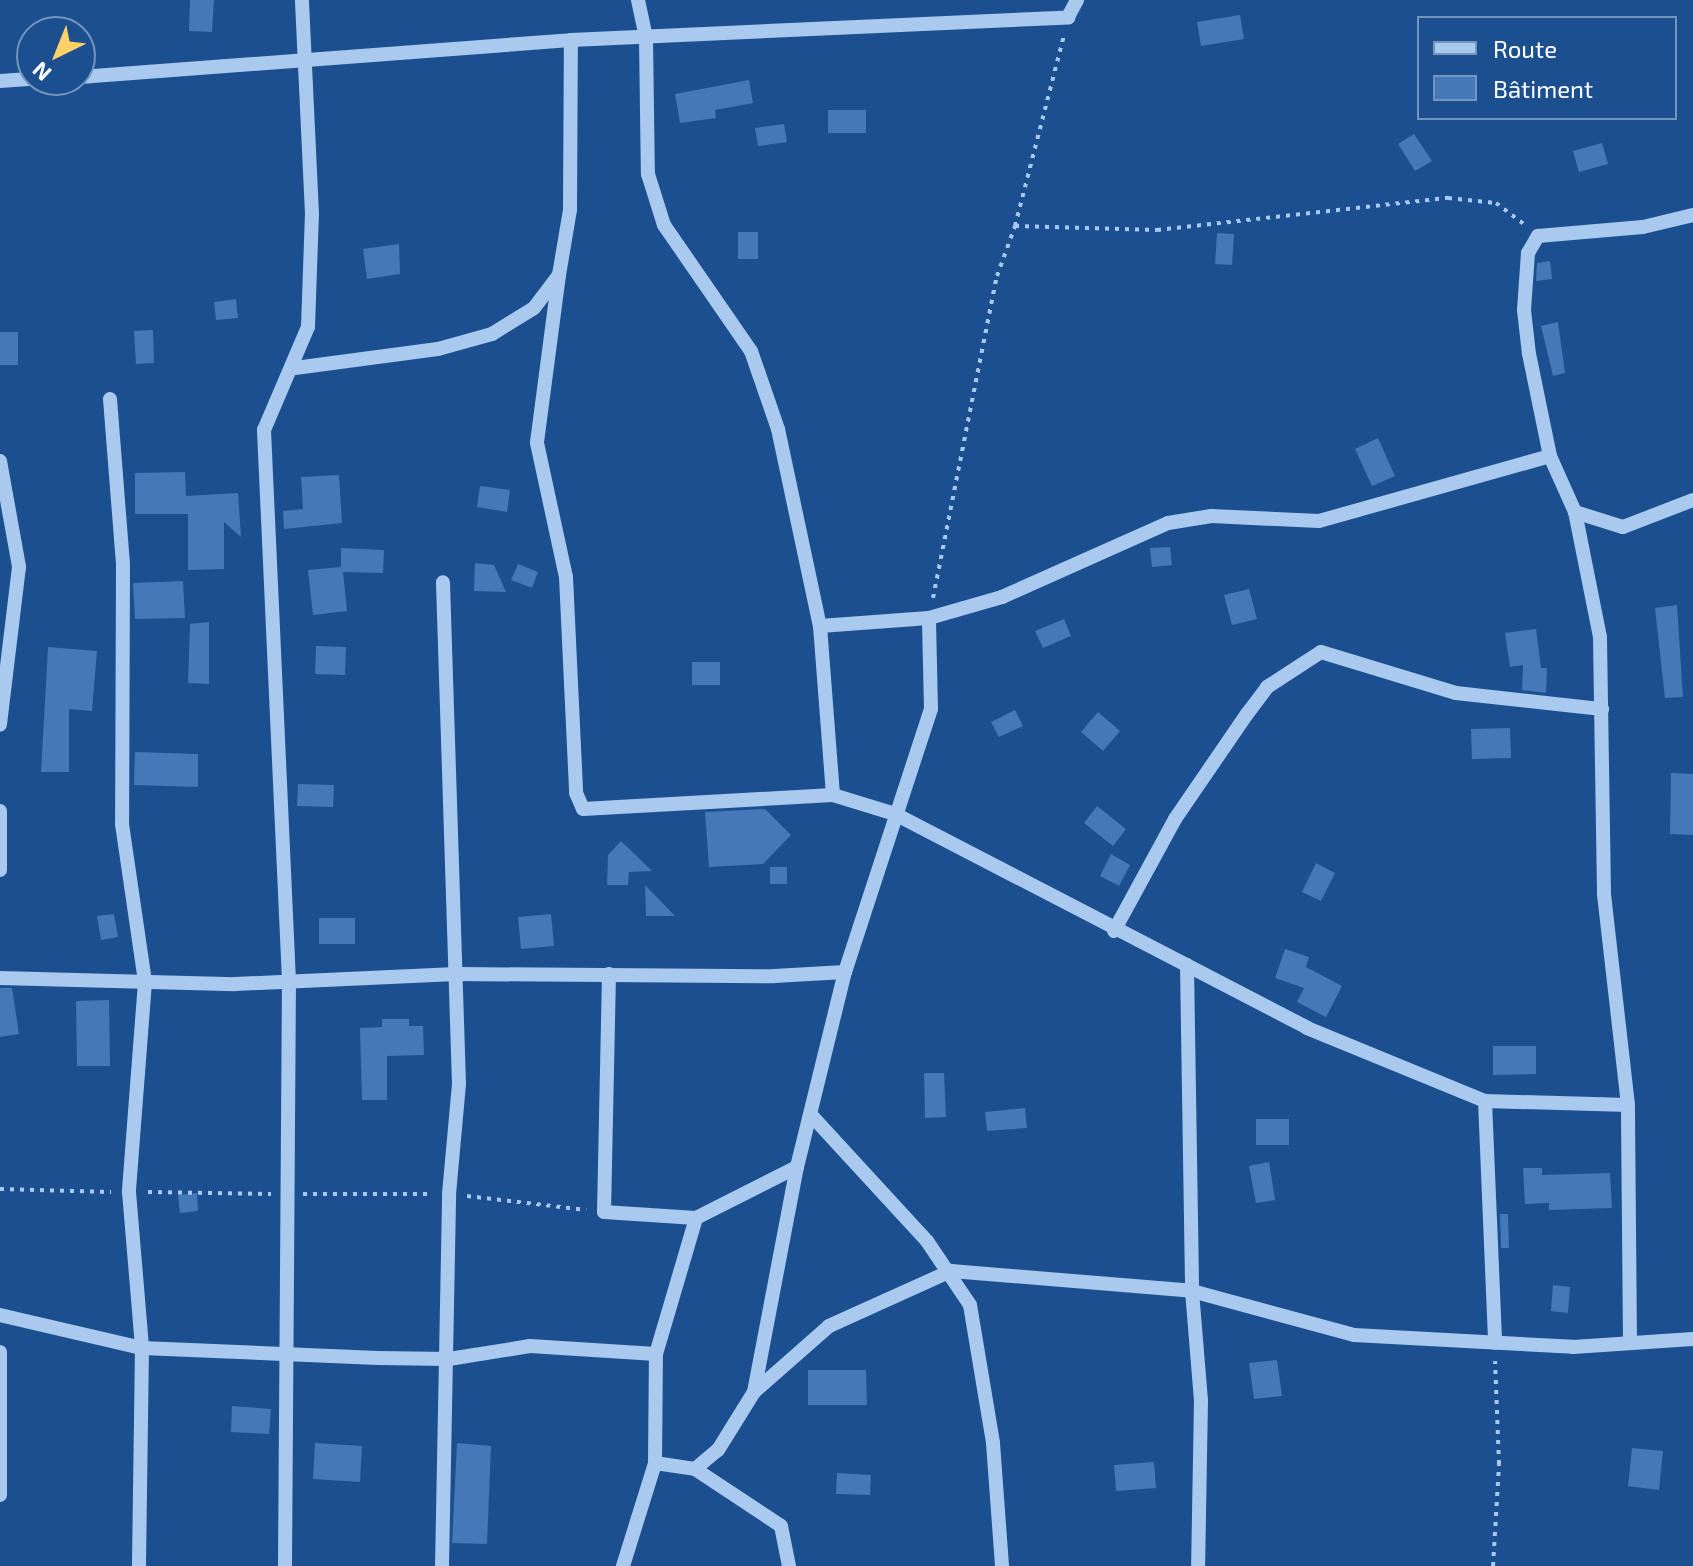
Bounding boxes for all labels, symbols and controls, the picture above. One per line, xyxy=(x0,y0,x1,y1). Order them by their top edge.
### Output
north arrow xyxy=(16,16,96,96)
legend xyxy=(1417,16,1677,120)
text: Route xyxy=(1493,34,1557,63)
text: N xyxy=(26,57,56,87)
text: Bâtiment xyxy=(1493,74,1593,103)

